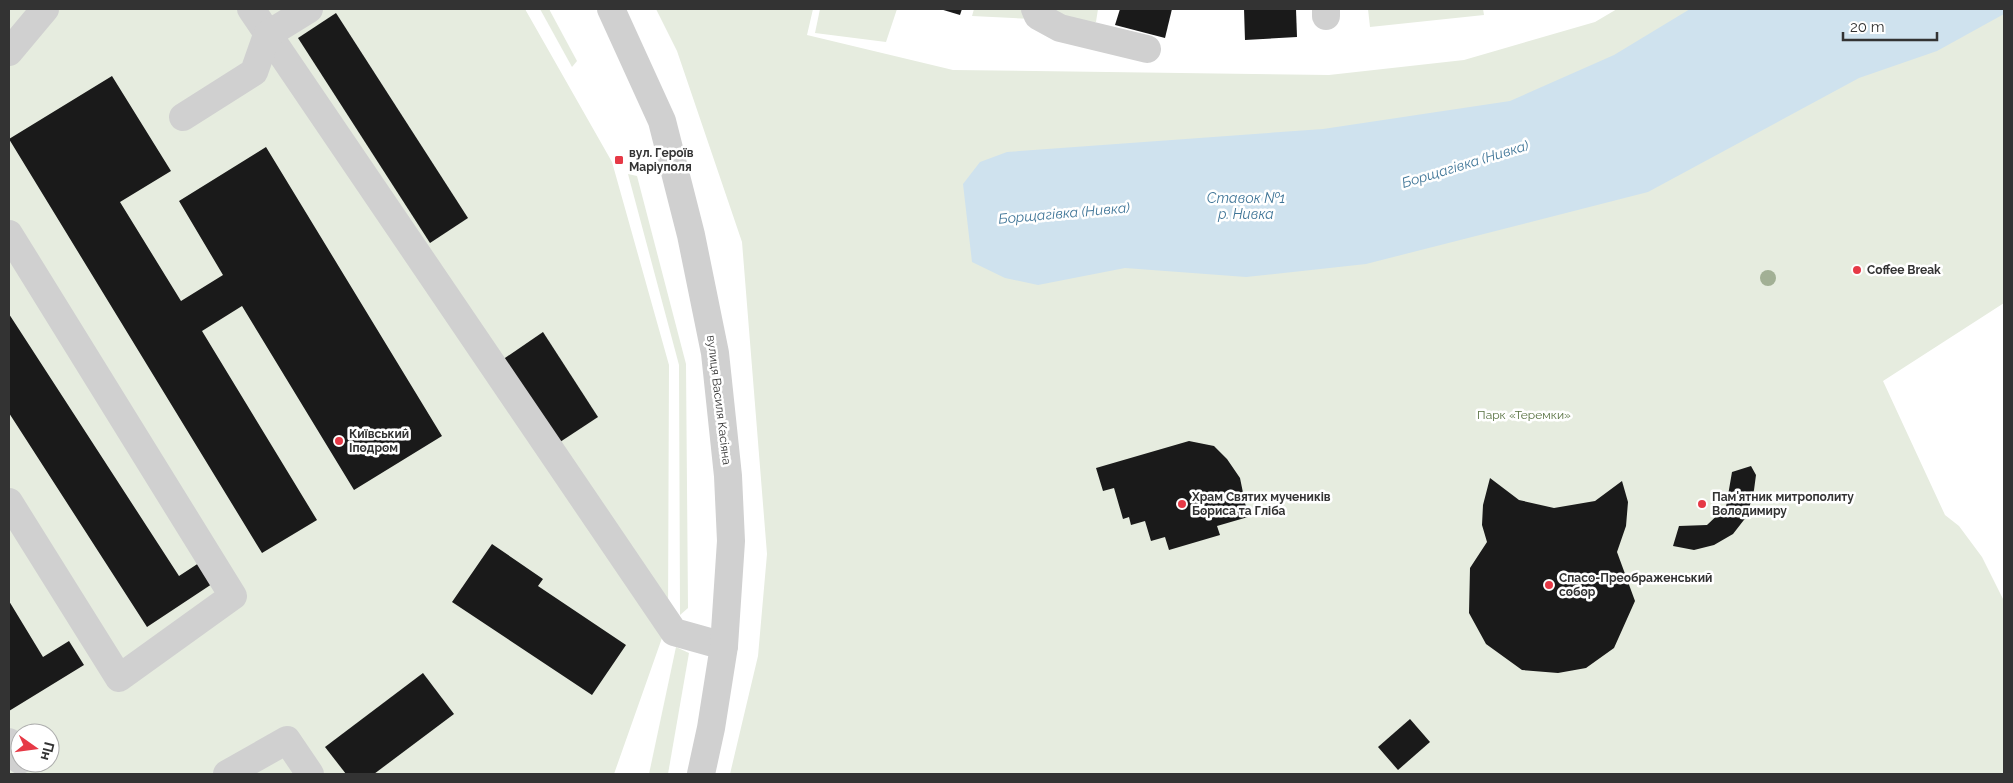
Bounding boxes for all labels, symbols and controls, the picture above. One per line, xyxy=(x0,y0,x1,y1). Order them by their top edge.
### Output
scale bar xyxy=(1843,10,1937,42)
text: 20 m xyxy=(1850,18,1885,36)
water label: Борщагівка (Нивка) xyxy=(1400,137,1531,191)
place label: вул. Героїв Маріуполя xyxy=(629,146,694,174)
marker: вул. Героїв Маріуполя xyxy=(613,154,625,166)
water label: Ставок №1 р. Нивка xyxy=(1207,190,1285,222)
water label: Борщагівка (Нивка) xyxy=(998,199,1131,227)
place label: Coffee Break xyxy=(1867,263,1941,277)
marker: Coffee Break xyxy=(1851,264,1863,276)
street label: вулиця Василя Касіяна xyxy=(704,334,734,466)
park label: Парк «Теремки» xyxy=(1477,408,1571,422)
place label: Київський Іподром xyxy=(349,427,409,455)
marker: Київський Іподром xyxy=(333,435,345,447)
place label: Храм Святих мучеників Бориса та Гліба xyxy=(1191,490,1331,518)
place label: Пам'ятник митрополиту Володимиру xyxy=(1712,490,1854,518)
marker: Храм Святих мучеників Бориса та Гліба xyxy=(1176,498,1188,510)
marker: Пам'ятник митрополиту Володимиру xyxy=(1696,498,1708,510)
place label: Спасо-Преображенський собор xyxy=(1559,571,1712,599)
marker: Спасо-Преображенський собор xyxy=(1543,579,1555,591)
north arrow xyxy=(10,723,60,773)
text: Пн xyxy=(38,740,58,762)

